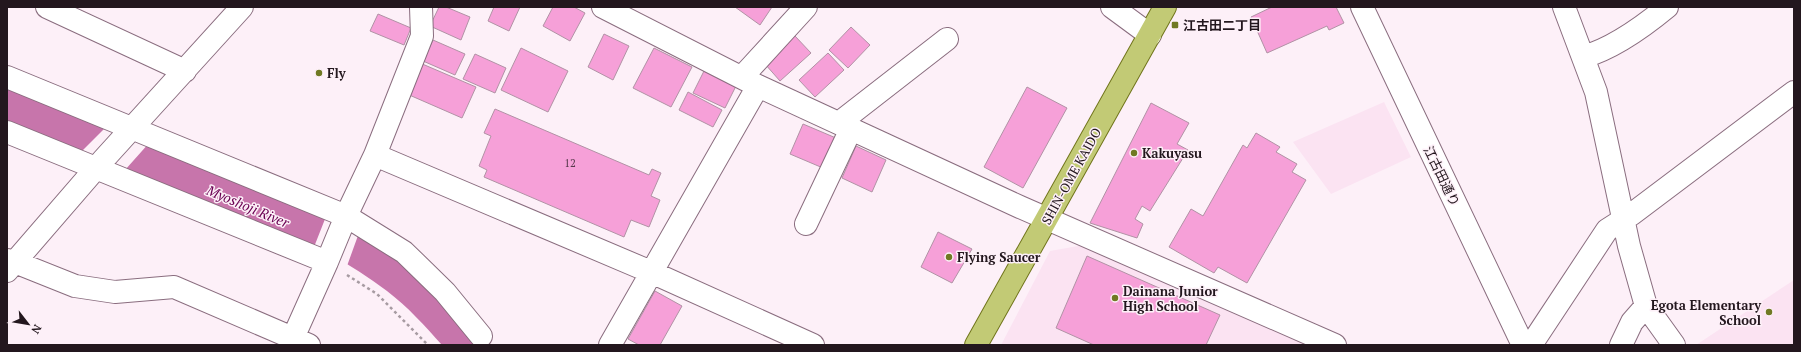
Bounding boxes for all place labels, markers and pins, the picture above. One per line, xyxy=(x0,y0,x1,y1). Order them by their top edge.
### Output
place label: 江古田二丁目 xyxy=(1183,16,1261,34)
marker: 江古田二丁目 xyxy=(1170,20,1180,30)
place label: Fly xyxy=(327,64,347,82)
marker: Fly xyxy=(314,68,324,78)
place label: Kakuyasu xyxy=(1142,144,1202,162)
marker: Kakuyasu xyxy=(1129,148,1139,158)
place label: Flying Saucer xyxy=(957,248,1041,266)
marker: Flying Saucer xyxy=(944,252,954,262)
place label: Dainana Junior High School xyxy=(1123,282,1218,315)
marker: Dainana Junior High School xyxy=(1110,293,1120,303)
place label: Egota Elementary School xyxy=(1651,296,1762,329)
marker: Egota Elementary School xyxy=(1764,307,1774,317)

